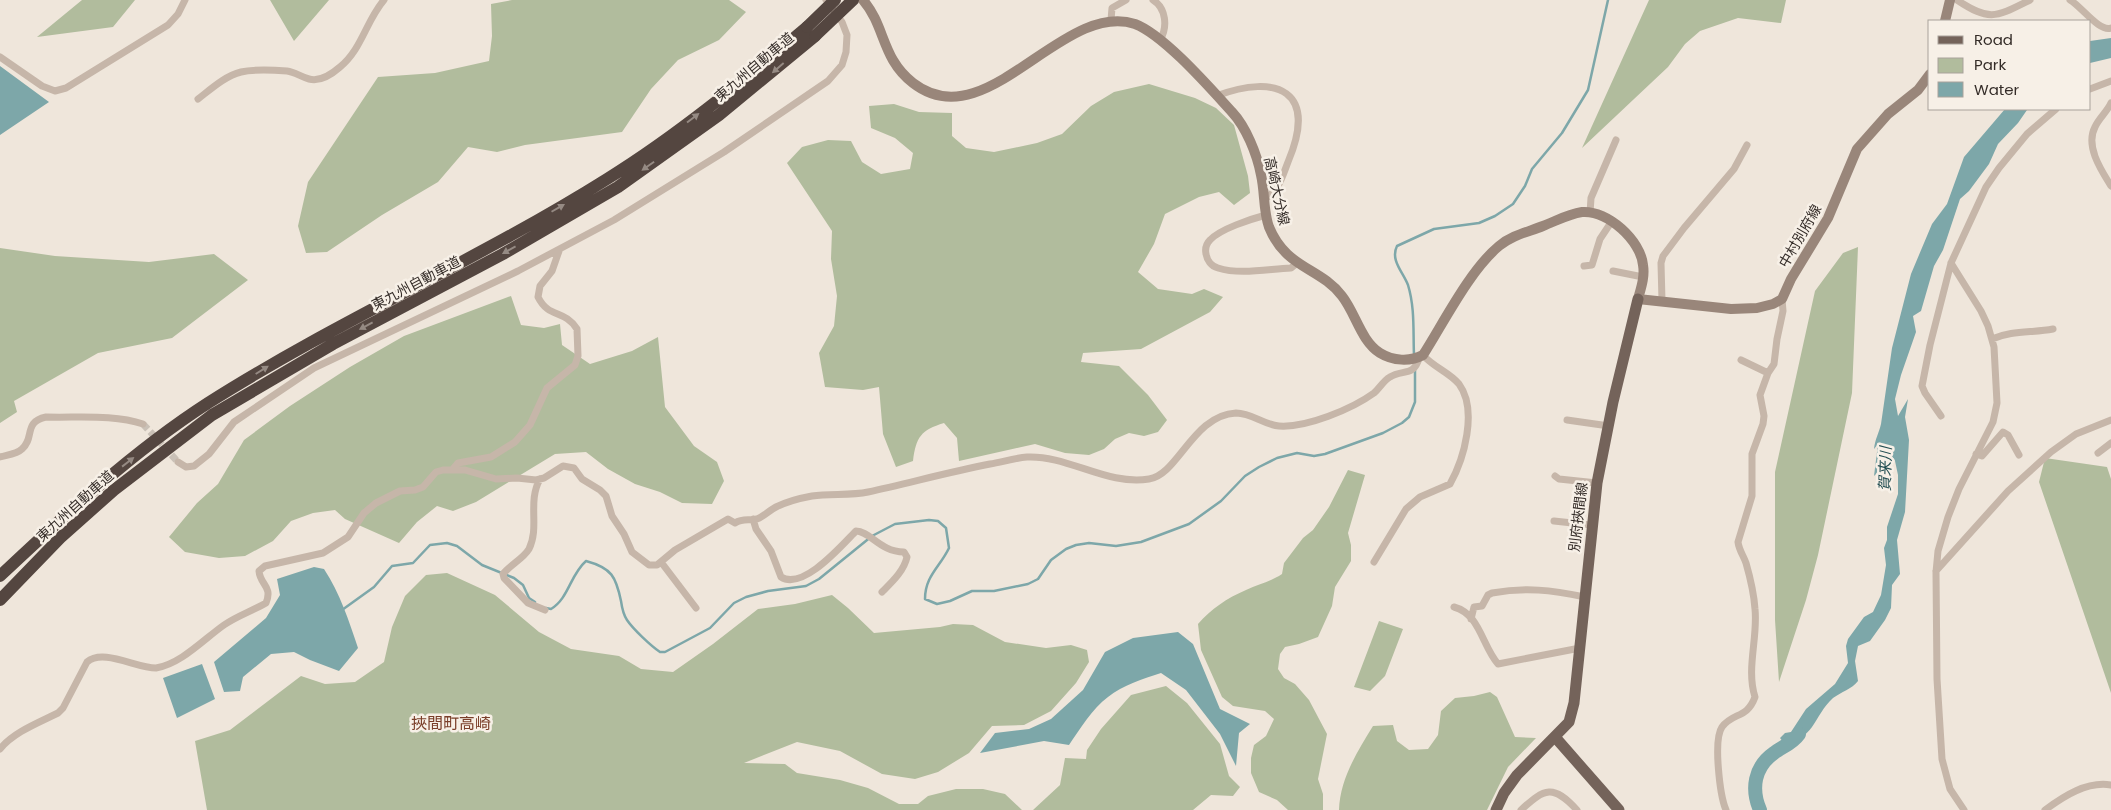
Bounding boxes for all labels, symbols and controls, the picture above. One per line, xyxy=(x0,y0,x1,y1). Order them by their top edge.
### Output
legend xyxy=(1928,20,2091,110)
street label: 東九州自動車道 xyxy=(710,28,798,106)
text: Road xyxy=(1974,29,2013,50)
text: Park xyxy=(1974,54,2006,75)
one-way arrow xyxy=(772,62,784,74)
text: Water xyxy=(1974,79,2020,100)
one-way arrow xyxy=(686,113,699,124)
street label: 高崎大分線 xyxy=(1259,155,1295,227)
one-way arrow xyxy=(641,161,655,171)
street label: 中村別府線 xyxy=(1774,201,1826,271)
one-way arrow xyxy=(551,204,565,213)
one-way arrow xyxy=(503,246,516,255)
street label: 東九州自動車道 xyxy=(368,251,464,315)
one-way arrow xyxy=(358,322,373,330)
one-way arrow xyxy=(255,366,269,375)
water label: 賀来川 xyxy=(1874,444,1896,492)
one-way arrow xyxy=(121,457,135,467)
street label: 東九州自動車道 xyxy=(32,466,118,546)
street label: 別府挾間線 xyxy=(1564,481,1592,553)
district label: 挾間町高崎 xyxy=(411,712,491,735)

